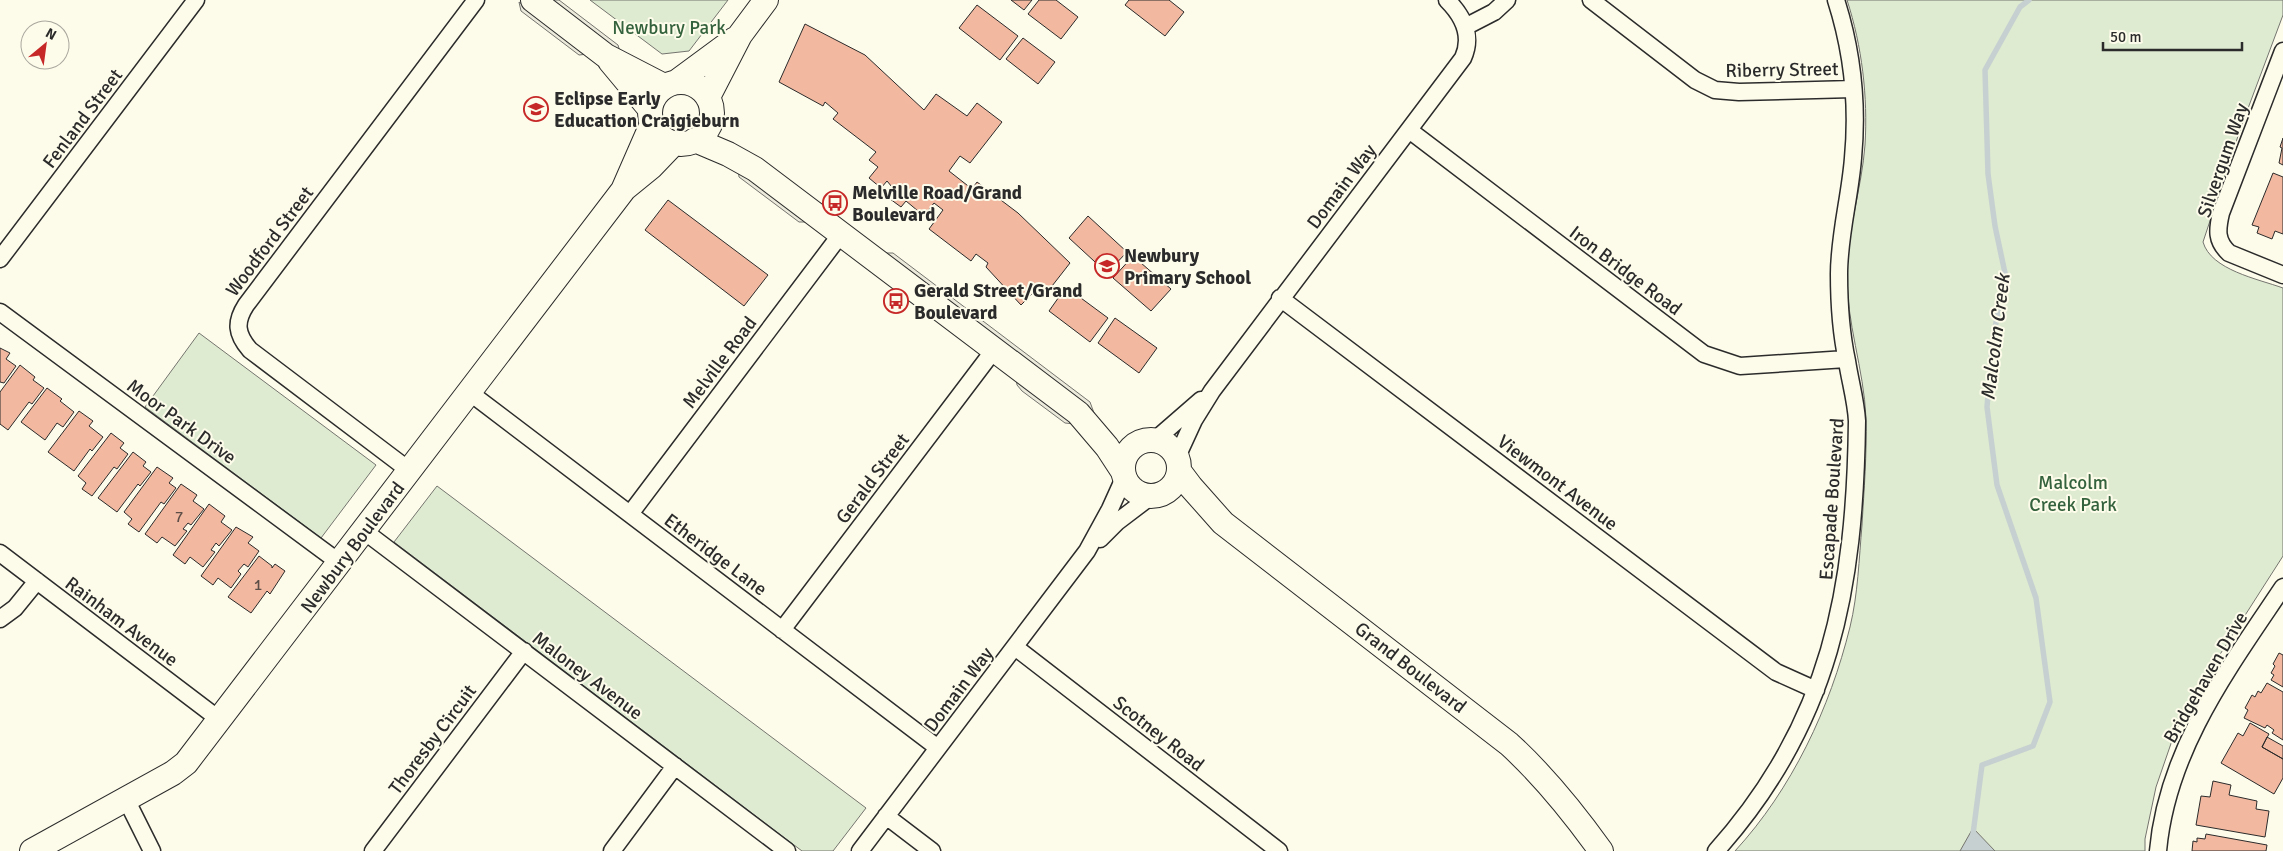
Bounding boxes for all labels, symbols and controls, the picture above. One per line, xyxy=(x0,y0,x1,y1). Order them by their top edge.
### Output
park label: Newbury Park xyxy=(612,16,726,40)
north arrow xyxy=(20,20,70,70)
scale bar xyxy=(2103,20,2242,52)
text: N xyxy=(43,24,59,44)
text: 50 m xyxy=(2110,28,2141,46)
street label: Riberry Street xyxy=(1725,57,1839,83)
street label: Fenland Street xyxy=(38,64,128,173)
place label: Eclipse Early Education Craigieburn xyxy=(554,87,740,133)
school or university icon: Eclipse Early Education Craigieburn xyxy=(523,96,549,122)
street label: Silvergum Way xyxy=(2192,100,2254,221)
street label: Domain Way xyxy=(1302,139,1382,234)
street label: Woodford Street xyxy=(221,181,319,301)
place label: Melville Road/Grand Boulevard xyxy=(852,181,1022,227)
bus stop icon: Melville Road/Grand Boulevard xyxy=(822,190,848,216)
street label: Iron Bridge Road xyxy=(1564,221,1686,321)
place label: Newbury Primary School xyxy=(1124,244,1251,290)
school or university icon: Newbury Primary School xyxy=(1094,253,1120,279)
water label: Malcolm Creek xyxy=(1975,271,2016,402)
place label: Gerald Street/Grand Boulevard xyxy=(914,279,1083,325)
bus stop icon: Gerald Street/Grand Boulevard xyxy=(883,288,909,314)
street label: Melville Road xyxy=(677,312,762,413)
street label: Moor Park Drive xyxy=(122,374,241,470)
street label: Escapade Boulevard xyxy=(1814,417,1850,581)
street label: Gerald Street xyxy=(831,428,915,529)
street label: Viewmont Avenue xyxy=(1492,430,1622,536)
park label: Malcolm Creek Park xyxy=(2029,471,2117,517)
street label: Newbury Boulevard xyxy=(296,477,410,618)
house number: 7 xyxy=(175,507,183,527)
street label: Etheridge Lane xyxy=(659,508,772,601)
street label: Rainham Avenue xyxy=(60,572,183,672)
house number: 1 xyxy=(254,575,262,595)
street label: Bridgehaven Drive xyxy=(2158,607,2253,748)
street label: Grand Boulevard xyxy=(1350,617,1471,719)
street label: Maloney Avenue xyxy=(527,626,647,725)
street label: Domain Way xyxy=(919,642,999,737)
street label: Thoresby Circuit xyxy=(384,680,482,799)
street label: Scotney Road xyxy=(1108,691,1209,777)

